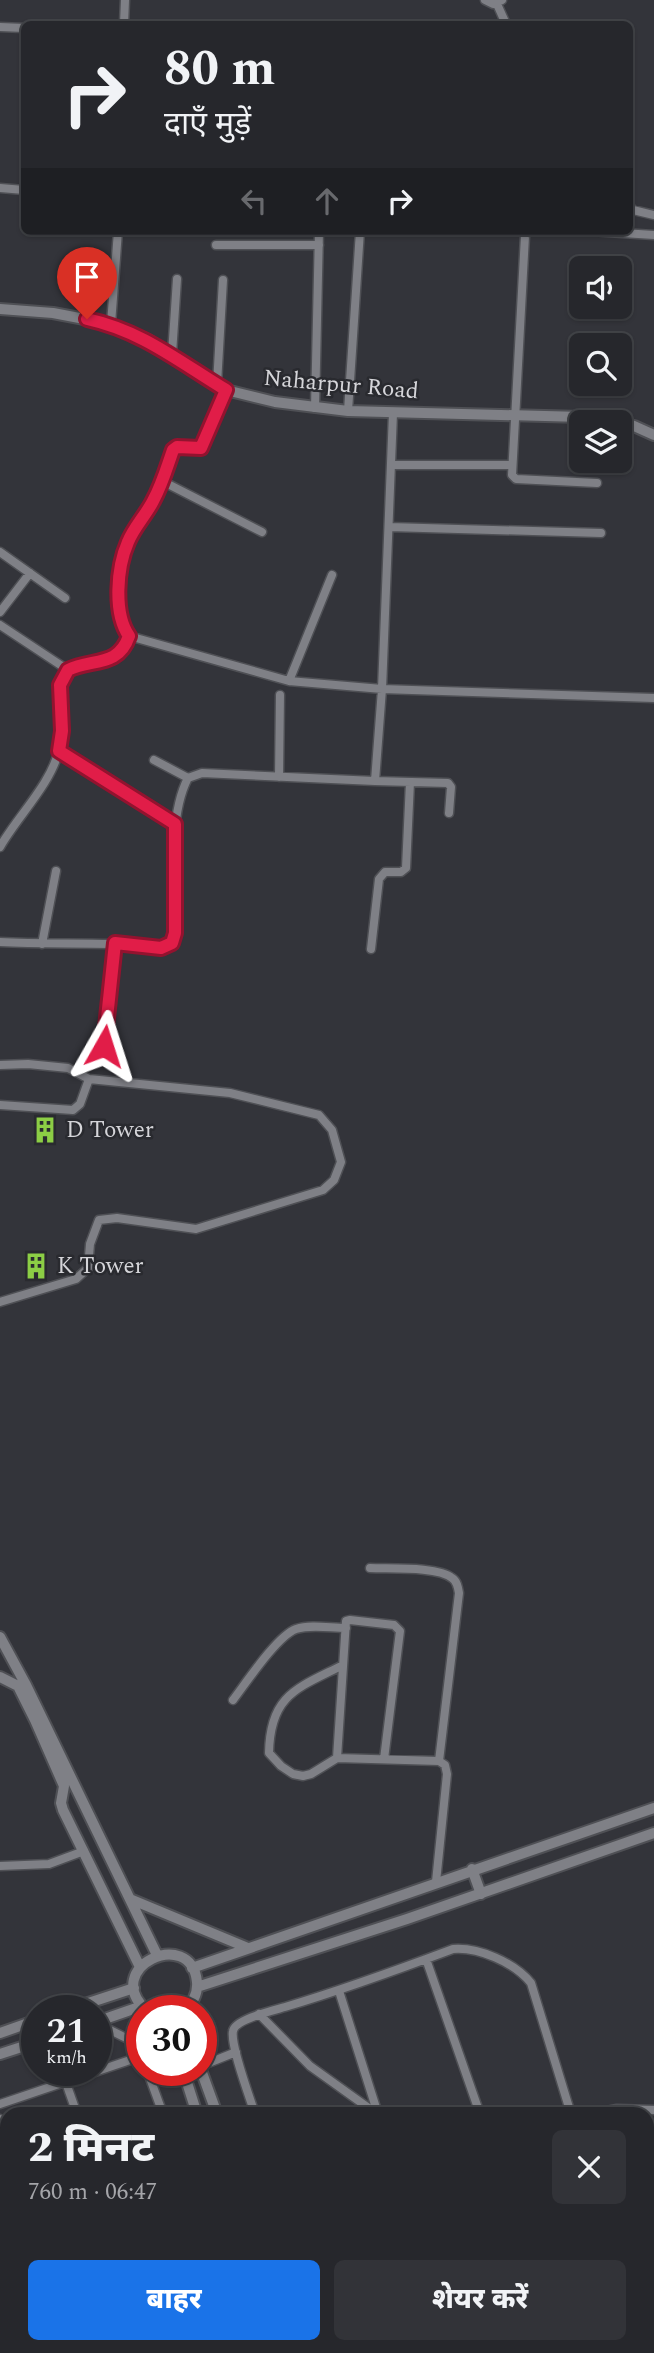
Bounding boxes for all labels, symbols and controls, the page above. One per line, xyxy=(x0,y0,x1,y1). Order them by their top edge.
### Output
text: 80 m xyxy=(164,32,275,107)
icon: right xyxy=(49,49,140,140)
text: दाएँ मुड़ें xyxy=(164,100,251,149)
icon: left xyxy=(235,182,273,220)
icon: ahead xyxy=(308,182,346,220)
icon: right xyxy=(381,182,419,220)
pin xyxy=(57,247,117,319)
map controls xyxy=(569,256,632,473)
button: sound xyxy=(569,256,632,319)
icon: arrive xyxy=(68,258,106,296)
button: search xyxy=(569,333,632,396)
street label: Naharpur Road xyxy=(262,361,420,409)
button: layers xyxy=(569,410,632,473)
position arrow xyxy=(67,1009,141,1083)
place label: D Tower xyxy=(66,1113,154,1148)
building icon: D Tower xyxy=(30,1115,60,1145)
place label: K Tower xyxy=(57,1249,144,1284)
building icon: K Tower xyxy=(21,1251,51,1281)
speed limit sign: 30 xyxy=(126,1995,217,2086)
text: 21 xyxy=(47,2005,86,2058)
text: km/h xyxy=(46,2044,87,2071)
text: 2 मिनट xyxy=(28,2117,154,2180)
button: close xyxy=(552,2130,626,2204)
text: 760 m · 06:47 xyxy=(28,2175,157,2210)
button: बाहर xyxy=(28,2260,320,2340)
button: शेयर करें xyxy=(334,2260,626,2340)

